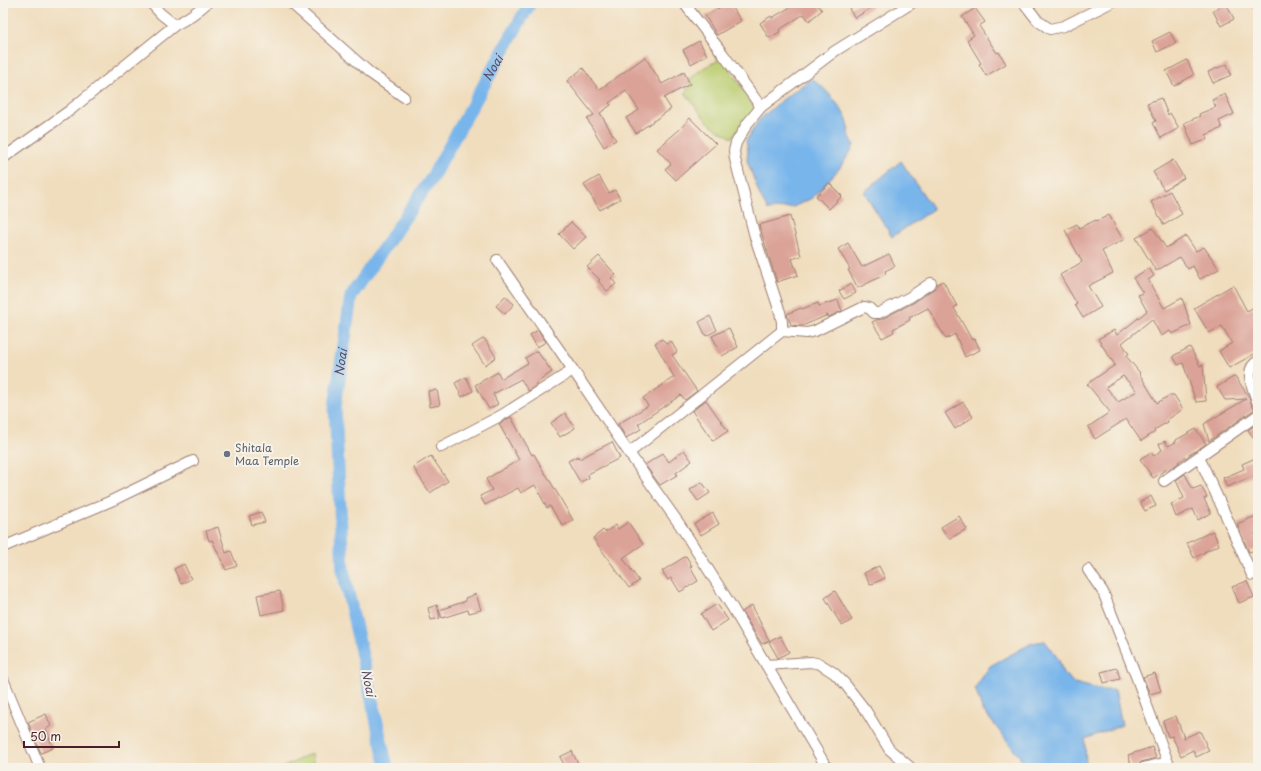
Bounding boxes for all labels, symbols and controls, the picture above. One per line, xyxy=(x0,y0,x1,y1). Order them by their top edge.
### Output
water label: Noai xyxy=(478,50,508,84)
water label: Noai xyxy=(330,346,352,377)
place label: Shitala Maa Temple xyxy=(235,439,299,469)
marker: Shitala Maa Temple xyxy=(222,449,232,459)
water label: Noai xyxy=(357,668,381,700)
scale bar xyxy=(24,723,119,749)
text: 50 m xyxy=(30,727,61,745)

